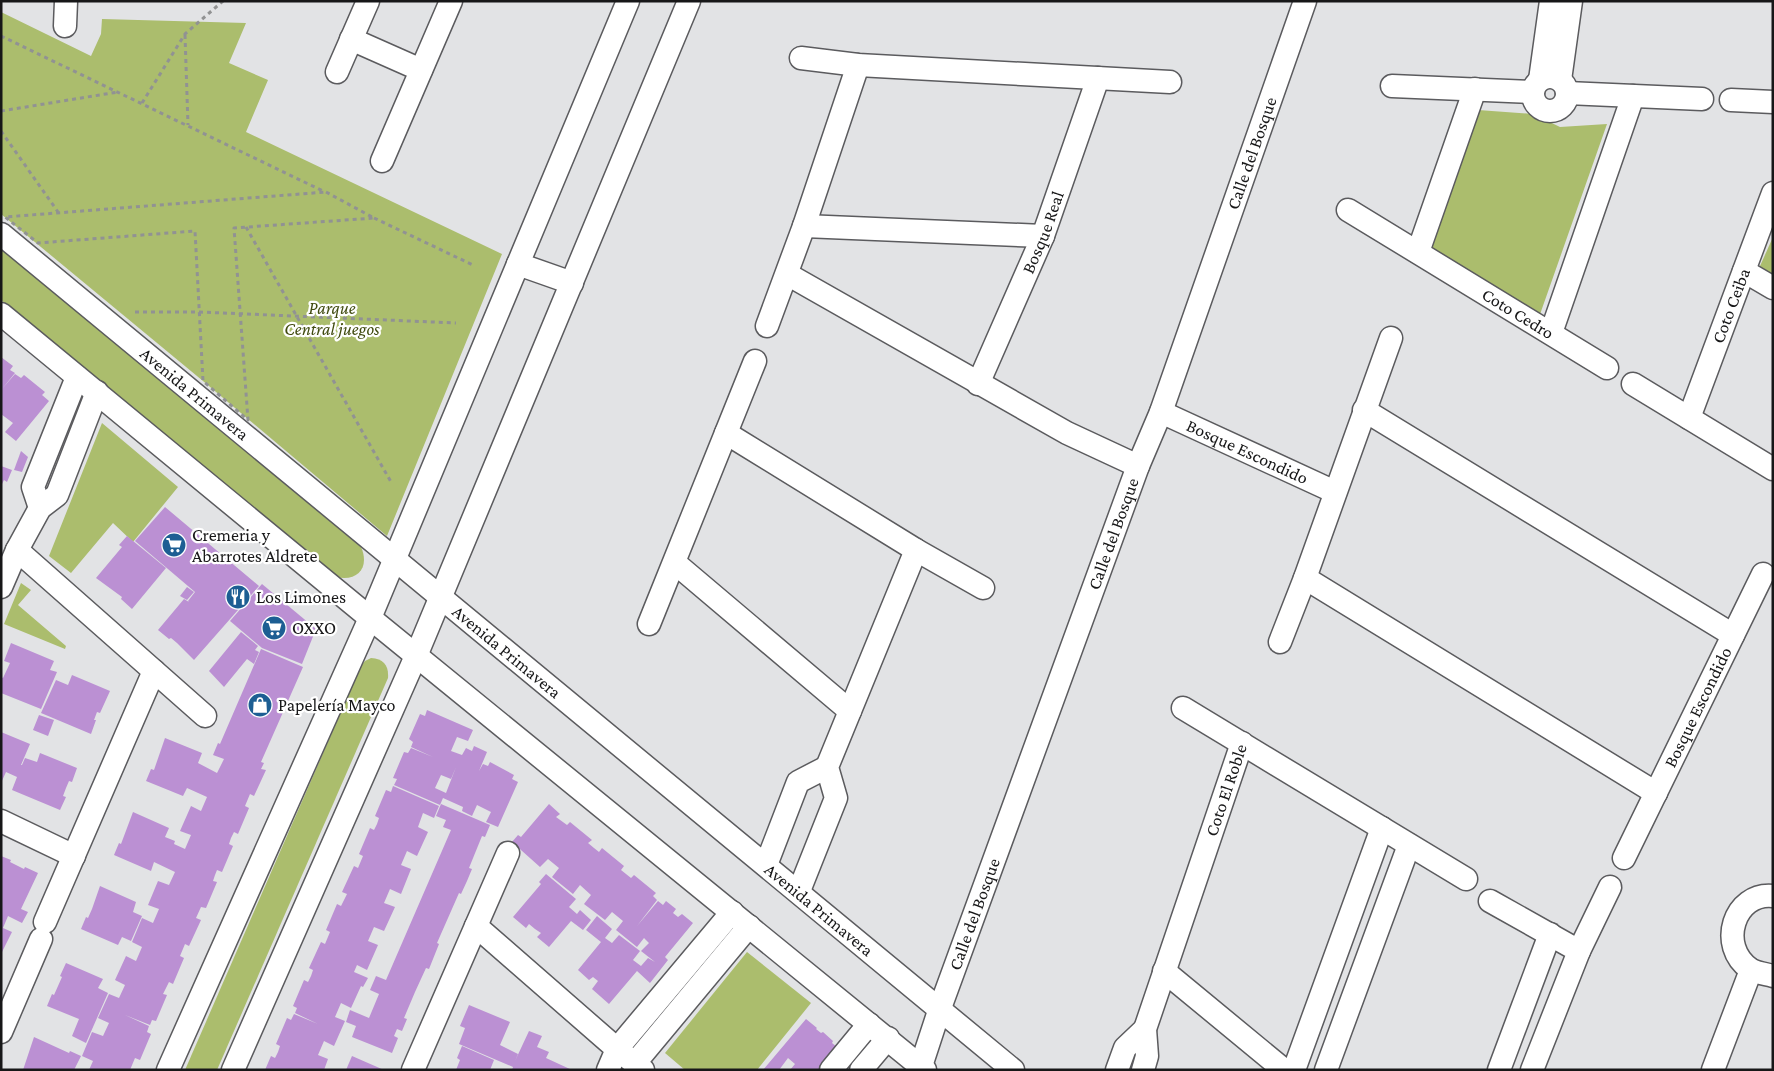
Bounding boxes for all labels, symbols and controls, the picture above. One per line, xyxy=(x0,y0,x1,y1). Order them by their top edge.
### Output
street label: Calle del Bosque xyxy=(1223,94,1281,212)
street label: Bosque Real xyxy=(1018,188,1068,277)
street label: Coto Ceiba xyxy=(1708,265,1754,346)
street label: Coto Cedro xyxy=(1478,284,1558,343)
park label: Parque Central juegos xyxy=(284,298,380,340)
street label: Avenida Primavera xyxy=(136,343,253,445)
street label: Bosque Escondido xyxy=(1183,415,1311,488)
street label: Calle del Bosque xyxy=(1084,475,1143,592)
place label: Cremeria y Abarrotes Aldrete xyxy=(192,525,317,566)
supermarket icon: Cremeria y Abarrotes Aldrete xyxy=(161,532,187,558)
restaurant icon: Los Limones xyxy=(225,584,251,610)
place label: Los Limones xyxy=(256,587,346,607)
street label: Avenida Primavera xyxy=(448,601,565,702)
supermarket icon: OXXO xyxy=(261,615,287,641)
place label: OXXO xyxy=(292,618,336,638)
street label: Bosque Escondido xyxy=(1660,644,1736,771)
shop icon: Papelería Mayco xyxy=(247,692,273,718)
place label: Papelería Mayco xyxy=(278,695,396,715)
street label: Coto El Roble xyxy=(1201,741,1251,839)
street label: Calle del Bosque xyxy=(945,855,1004,973)
street label: Avenida Primavera xyxy=(761,859,877,960)

